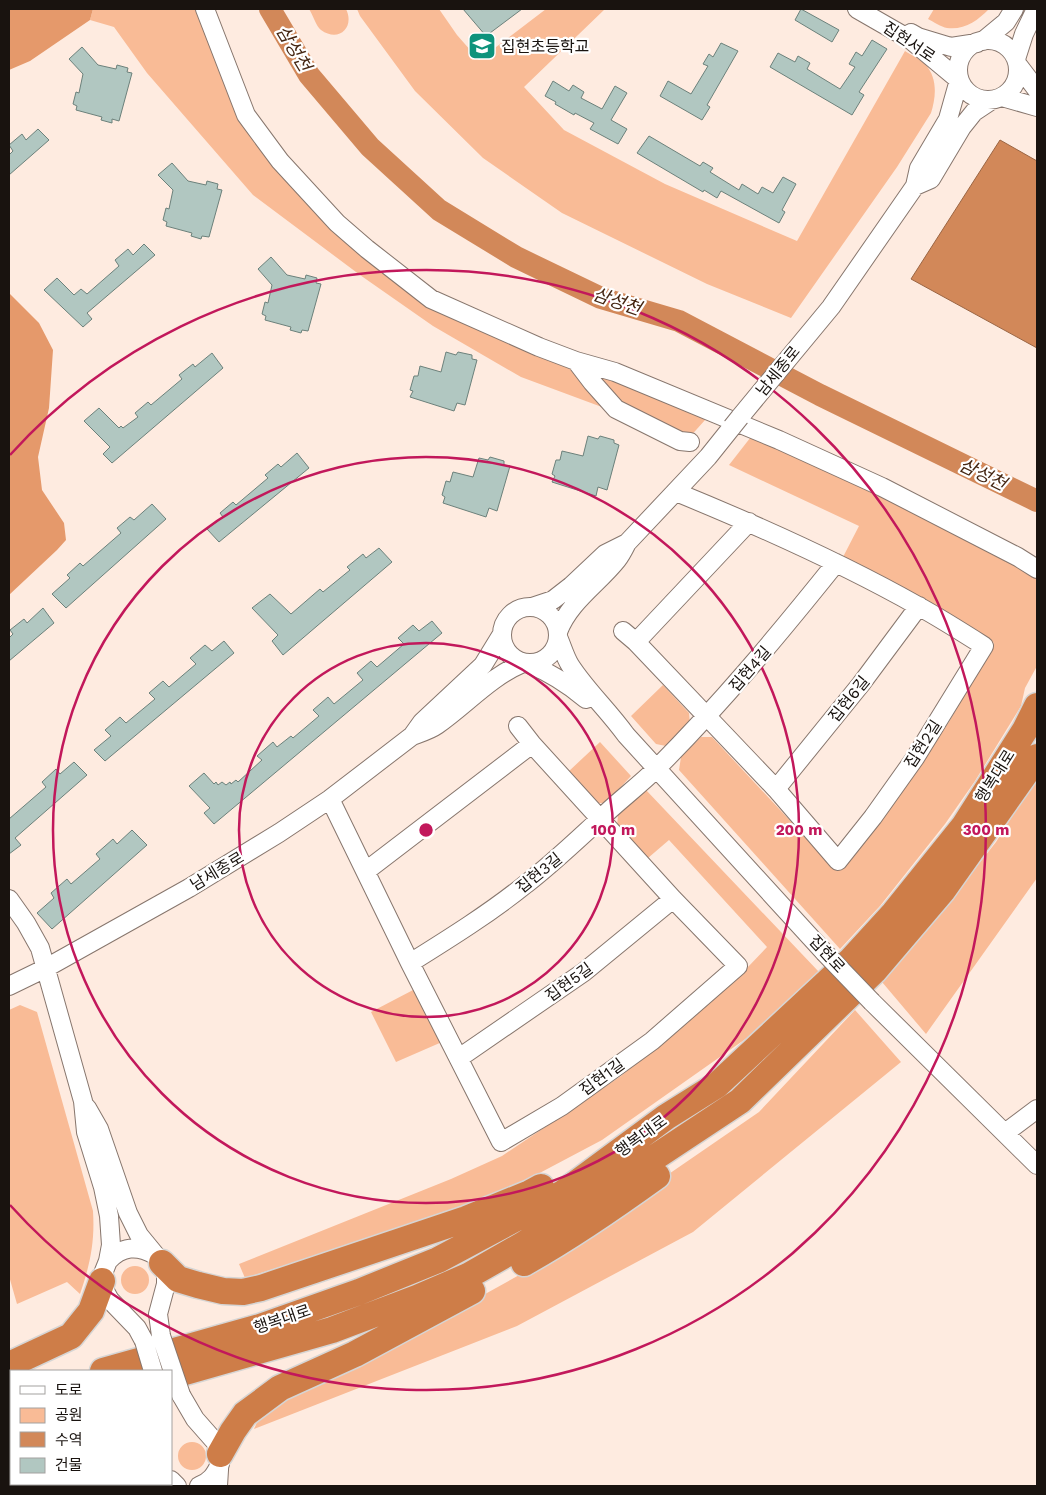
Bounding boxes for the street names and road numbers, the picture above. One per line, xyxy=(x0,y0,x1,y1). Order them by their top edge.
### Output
street label: 집현서로 xyxy=(879,18,939,66)
street label: 남세종로 xyxy=(752,342,804,400)
street label: 집현4길 xyxy=(725,642,775,696)
street label: 집현6길 xyxy=(825,672,873,726)
street label: 집현2길 xyxy=(900,716,946,772)
street label: 행복대로 xyxy=(971,746,1019,806)
street label: 남세종로 xyxy=(187,848,247,894)
street label: 집현3길 xyxy=(512,849,566,897)
street label: 집현로 xyxy=(805,931,849,977)
street label: 집현5길 xyxy=(542,959,596,1005)
street label: 집현1길 xyxy=(576,1055,628,1099)
street label: 행복대로 xyxy=(612,1111,671,1161)
street label: 행복대로 xyxy=(251,1300,313,1338)

